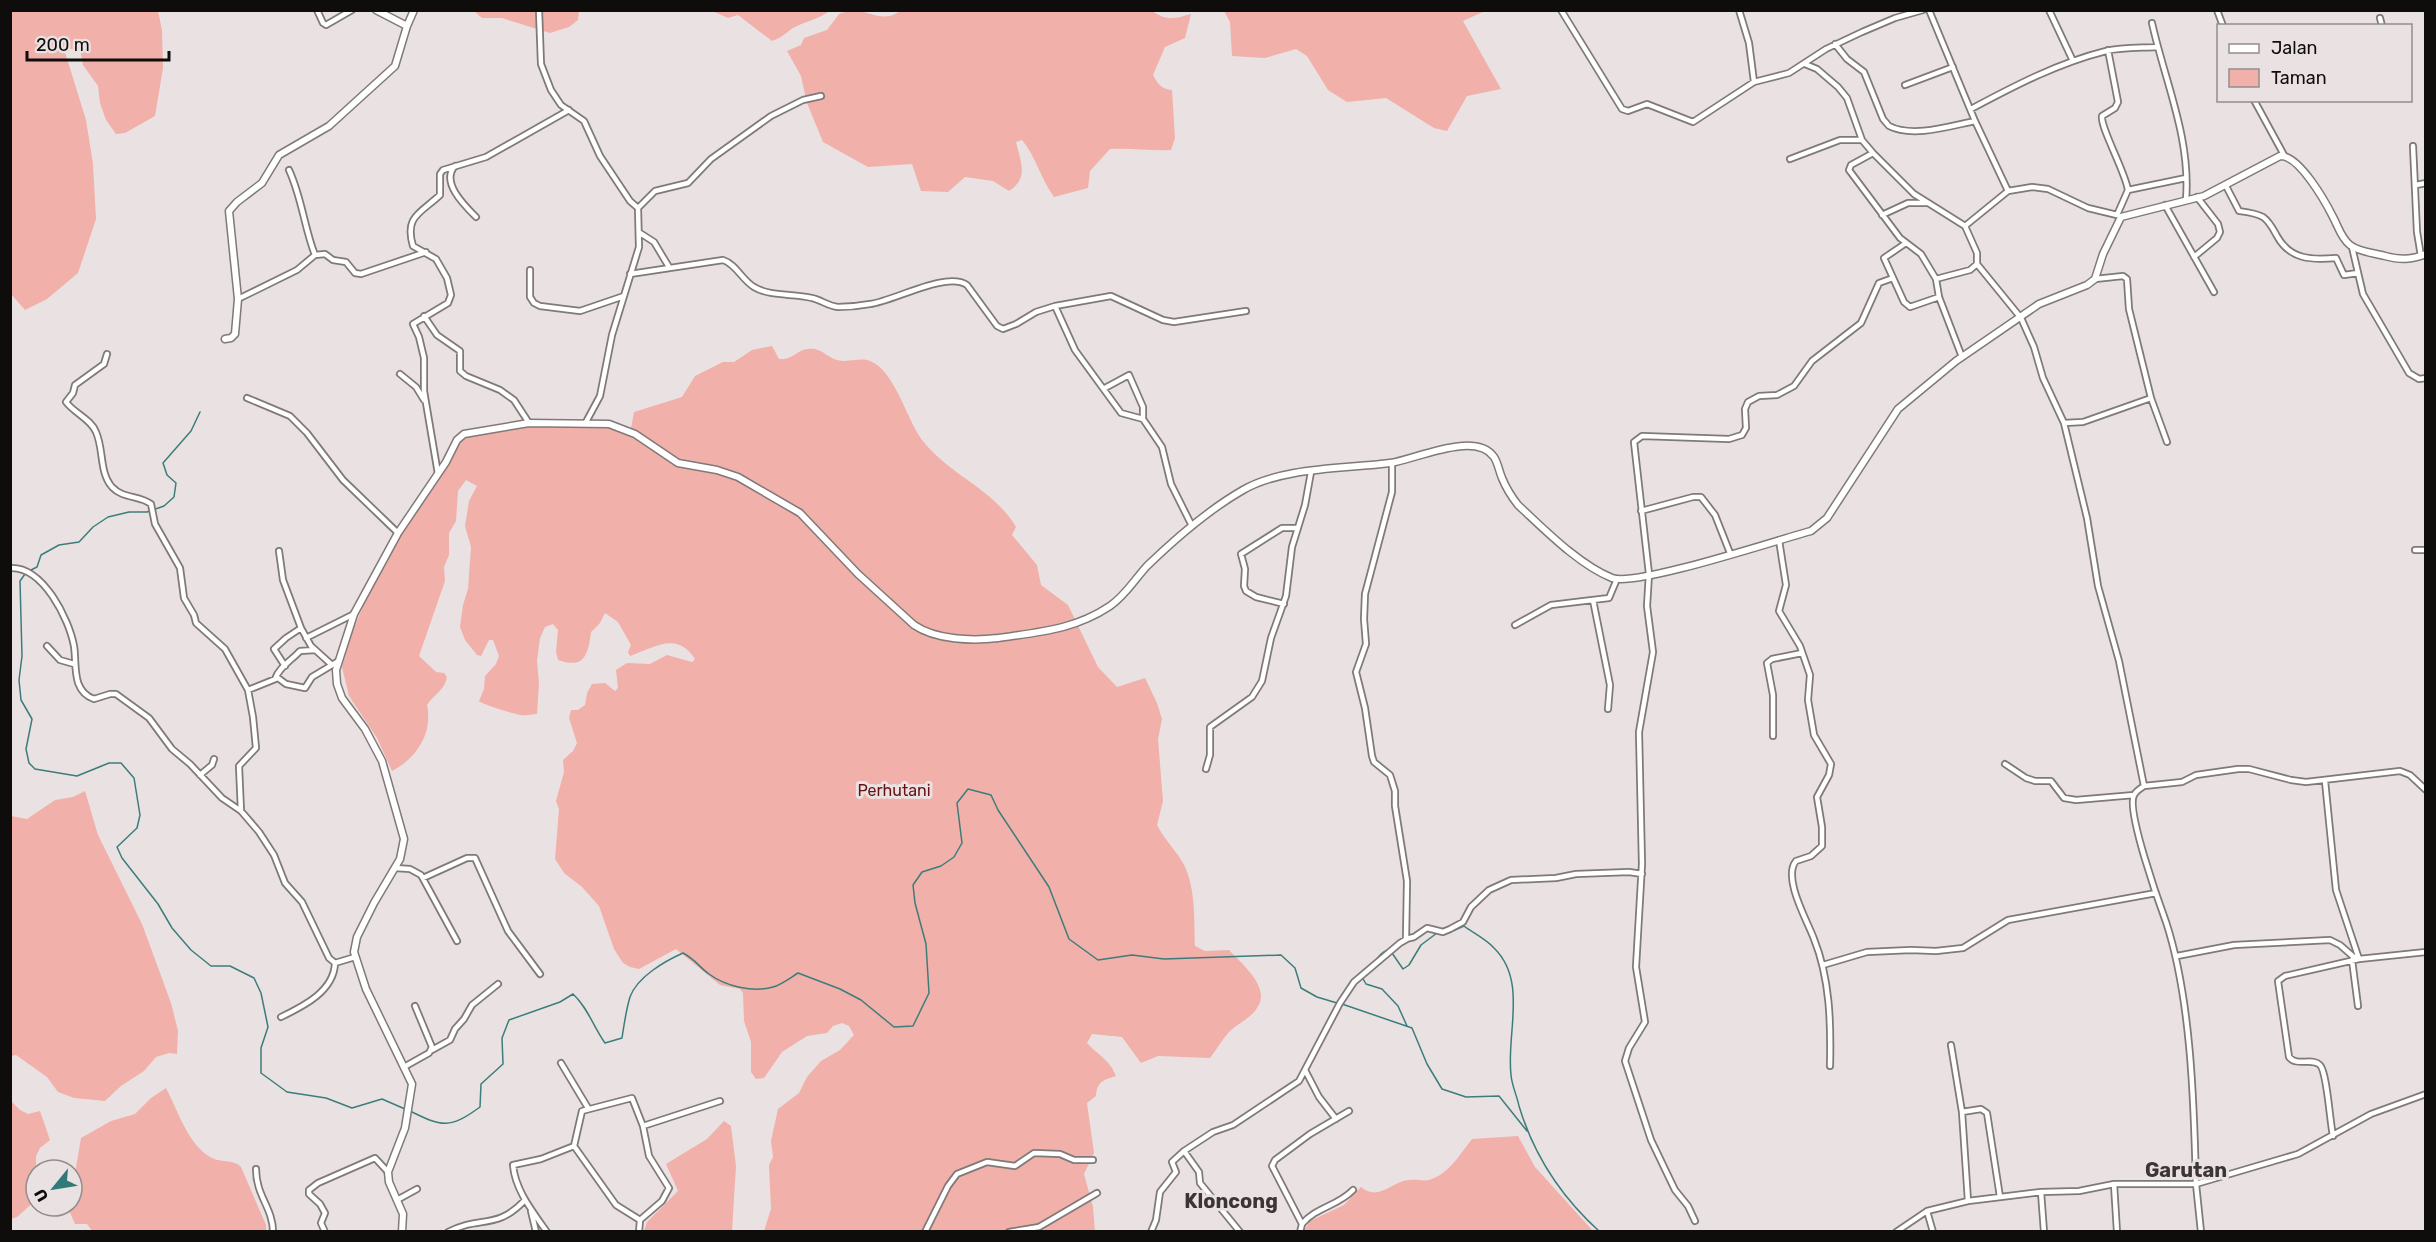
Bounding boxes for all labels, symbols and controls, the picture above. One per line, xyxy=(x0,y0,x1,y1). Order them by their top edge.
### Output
scale bar xyxy=(27,24,170,62)
legend xyxy=(2217,24,2412,102)
text: 200 m xyxy=(36,34,90,56)
text: Jalan xyxy=(2271,37,2318,59)
text: Taman xyxy=(2271,67,2327,89)
park label: Perhutani xyxy=(857,781,931,800)
north arrow xyxy=(24,1158,84,1218)
district label: Garutan xyxy=(2145,1158,2227,1182)
text: U xyxy=(30,1185,53,1205)
district label: Kloncong xyxy=(1184,1189,1278,1213)

